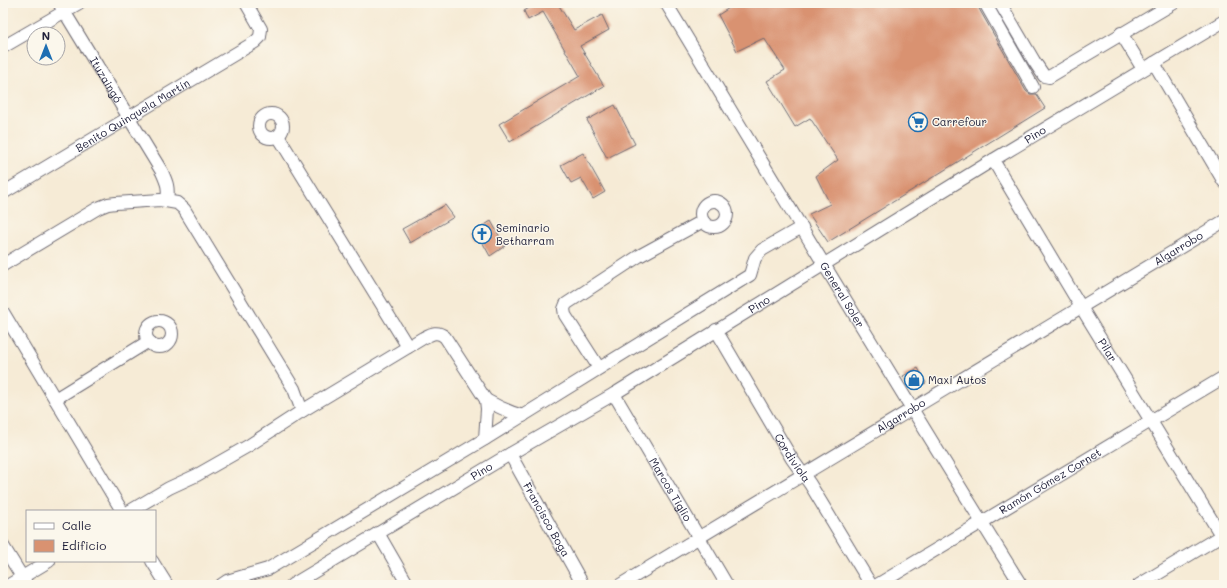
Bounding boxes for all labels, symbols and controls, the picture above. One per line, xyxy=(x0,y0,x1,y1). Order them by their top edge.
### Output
north arrow xyxy=(26,26,66,66)
text: N xyxy=(42,28,50,43)
street label: Ituzaingó xyxy=(87,54,126,106)
street label: Benito Quinquela Martín xyxy=(72,75,192,155)
supermarket icon: Carrefour xyxy=(907,111,929,133)
place label: Carrefour xyxy=(932,114,987,129)
street label: Pino xyxy=(1021,122,1049,147)
place label: Seminario Betharram xyxy=(496,220,554,248)
church icon: Seminario Betharram xyxy=(471,223,493,245)
street label: Algarrobo xyxy=(1151,227,1206,269)
street label: General Soler xyxy=(817,259,868,330)
street label: Pino xyxy=(745,291,773,316)
street label: Pilar xyxy=(1095,335,1121,365)
shop icon: Maxi Autos xyxy=(903,369,925,391)
place label: Maxi Autos xyxy=(928,372,986,387)
street label: Algarrobo xyxy=(873,394,928,436)
street label: Cordiviola xyxy=(771,430,814,485)
street label: Ramón Gómez Cornet xyxy=(996,444,1104,517)
street label: Marcos Tiglio xyxy=(646,455,696,524)
street label: Pino xyxy=(468,458,495,483)
street label: Francisco Boga xyxy=(520,479,574,559)
legend xyxy=(26,510,156,562)
text: Calle xyxy=(62,517,92,533)
text: Edificio xyxy=(62,537,106,553)

